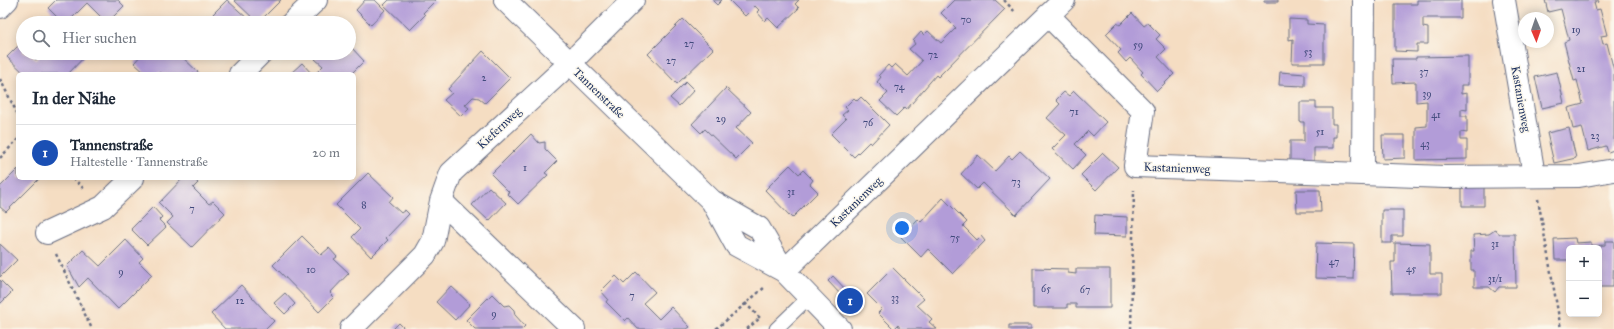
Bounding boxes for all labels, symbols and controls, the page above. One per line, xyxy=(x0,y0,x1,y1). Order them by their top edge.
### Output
north arrow xyxy=(1518,12,1554,48)
house number: 70 xyxy=(960,14,972,26)
search box xyxy=(16,16,356,60)
house number: 19 xyxy=(1571,24,1581,36)
icon: search xyxy=(30,27,52,49)
text: Hier suchen xyxy=(62,29,137,47)
house number: 27 xyxy=(684,38,694,50)
house number: 59 xyxy=(1133,39,1143,51)
house number: 53 xyxy=(1304,46,1312,58)
house number: 72 xyxy=(928,49,938,61)
house number: 27 xyxy=(666,55,676,67)
house number: 21 xyxy=(1577,63,1585,75)
street label: Tannenstraße xyxy=(570,65,628,121)
street label: Kastanienweg xyxy=(1507,65,1534,134)
house number: 37 xyxy=(1419,66,1429,78)
house number: 2 xyxy=(482,72,487,84)
house number: 74 xyxy=(894,81,905,93)
text: In der Nähe xyxy=(32,88,116,109)
house number: 39 xyxy=(1422,88,1432,100)
street label: Kiefernweg xyxy=(474,104,525,153)
house number: 71 xyxy=(1069,106,1079,118)
house number: 41 xyxy=(1431,109,1441,121)
house number: 29 xyxy=(716,113,726,125)
house number: 76 xyxy=(863,117,874,129)
house number: 51 xyxy=(1316,126,1324,138)
house number: 23 xyxy=(1591,130,1599,142)
text: Tannenstraße xyxy=(70,136,153,154)
house number: 43 xyxy=(1420,138,1430,150)
text: 1 xyxy=(42,145,48,161)
text: 20 m xyxy=(312,145,340,161)
text: Haltestelle · Tannenstraße xyxy=(70,154,208,170)
street label: Kastanienweg xyxy=(1143,160,1211,177)
house number: 1 xyxy=(523,162,527,174)
street label: Kastanienweg xyxy=(827,174,886,231)
house number: 73 xyxy=(1011,176,1021,188)
house number: 31 xyxy=(787,186,795,198)
house number: 8 xyxy=(361,199,367,211)
house number: 7 xyxy=(189,203,195,215)
your location xyxy=(892,218,912,238)
house number: 75 xyxy=(950,232,960,244)
house number: 31 xyxy=(1491,238,1499,250)
map controls xyxy=(1566,245,1602,317)
button: + xyxy=(1566,245,1602,281)
house number: 47 xyxy=(1329,256,1339,268)
house number: 45 xyxy=(1406,263,1416,275)
house number: 10 xyxy=(306,264,316,276)
house number: 9 xyxy=(118,266,124,278)
house number: 31/1 xyxy=(1488,273,1502,285)
button: − xyxy=(1566,281,1602,317)
house number: 65 xyxy=(1041,283,1051,295)
house number: 67 xyxy=(1080,284,1090,296)
pin: 1 xyxy=(837,286,863,316)
house number: 7 xyxy=(629,290,635,302)
house number: 33 xyxy=(891,292,899,304)
house number: 12 xyxy=(236,295,245,307)
house number: 9 xyxy=(491,308,497,320)

